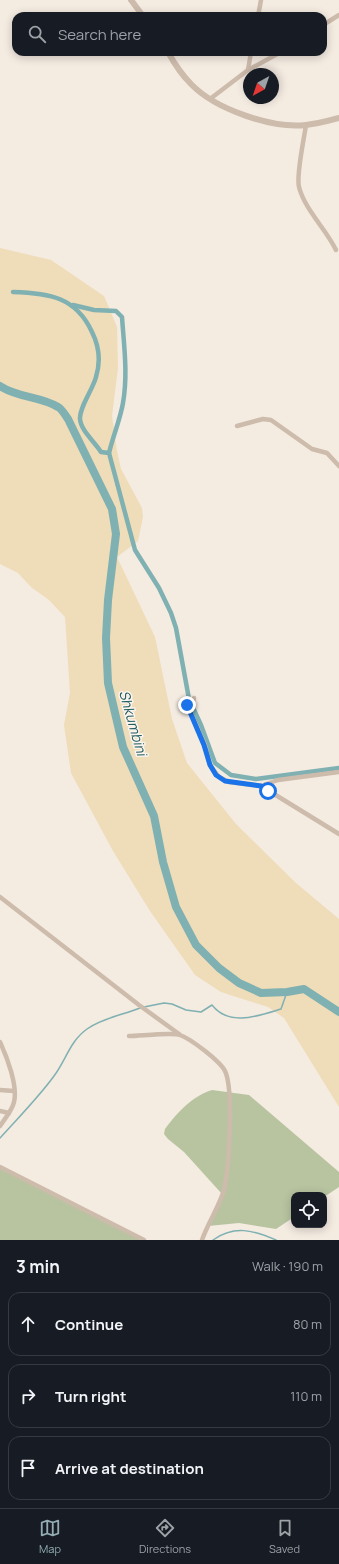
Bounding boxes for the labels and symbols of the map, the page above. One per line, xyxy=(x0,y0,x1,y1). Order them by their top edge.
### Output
north arrow xyxy=(243,68,279,104)
water label: Shkumbini xyxy=(115,688,152,759)
route end xyxy=(178,696,196,714)
route start xyxy=(259,782,277,800)

